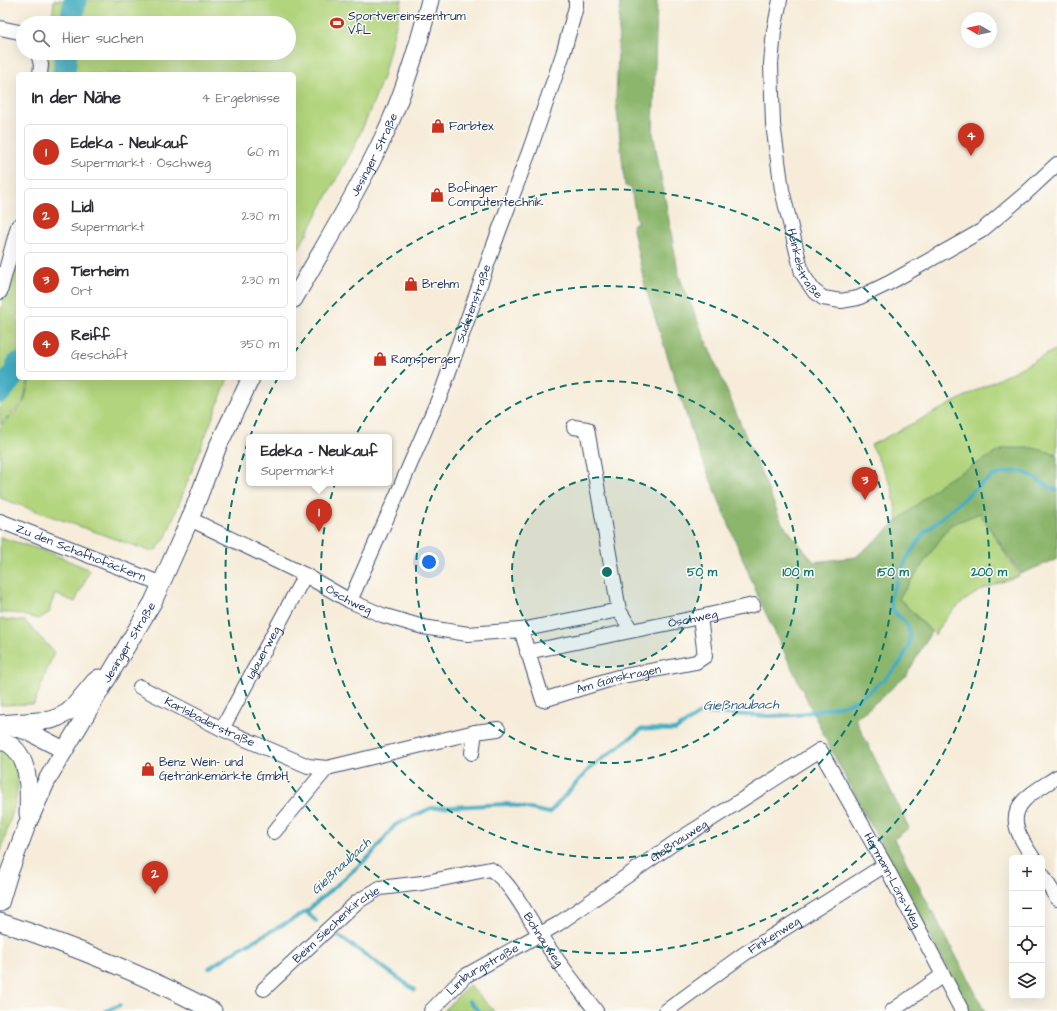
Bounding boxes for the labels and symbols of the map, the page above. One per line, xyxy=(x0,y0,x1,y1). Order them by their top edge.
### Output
place label: Sportvereinszentrum VfL xyxy=(348,8,466,39)
north arrow xyxy=(961,12,997,48)
sports icon: Sportvereinszentrum VfL xyxy=(329,15,345,31)
street label: Jesinger Straße xyxy=(346,110,402,199)
shop icon: Farbtex xyxy=(430,118,446,134)
place label: Farbtex xyxy=(449,118,494,135)
pin: 4 xyxy=(958,123,984,156)
place label: Bofinger Computertechnik xyxy=(448,180,544,211)
shop icon: Bofinger Computertechnik xyxy=(429,187,445,203)
street label: Heinkelstraße xyxy=(783,227,827,303)
street label: Sudetenstraße xyxy=(451,261,495,345)
shop icon: Brehm xyxy=(403,276,419,292)
place label: Brehm xyxy=(422,276,460,293)
shop icon: Ramsperger xyxy=(372,351,388,367)
place label: Ramsperger xyxy=(391,351,460,369)
pin: 3 xyxy=(852,467,878,500)
pin: 1 xyxy=(306,499,332,532)
street label: Zu den Schafhofäckern xyxy=(14,520,149,586)
your location xyxy=(419,552,439,572)
text: 50 m xyxy=(687,564,718,581)
text: 100 m xyxy=(783,564,814,581)
text: 150 m xyxy=(877,564,910,581)
text: 200 m xyxy=(970,564,1008,581)
centre of rings xyxy=(600,565,614,579)
street label: Öschweg xyxy=(322,580,375,619)
street label: Jesinger Straße xyxy=(98,598,160,686)
street label: Öschweg xyxy=(666,605,719,632)
street label: Iglauerweg xyxy=(242,623,285,682)
street label: Am Gänskragen xyxy=(574,660,662,698)
street label: Karlsbaderstraße xyxy=(162,692,258,751)
water label: Gießnaubach xyxy=(703,695,779,715)
place label: Benz Wein- und Getränkemärkte GmbH xyxy=(159,754,288,785)
shop icon: Benz Wein- und Getränkemärkte GmbH xyxy=(140,761,156,777)
street label: Gießnauweg xyxy=(646,815,711,866)
street label: Hermann-Löns-Weg xyxy=(860,829,925,931)
water label: Gießnaubach xyxy=(307,833,375,898)
pin: 2 xyxy=(142,861,168,894)
street label: Beim Siechenkirchle xyxy=(289,881,383,967)
street label: Bohnauweg xyxy=(519,909,568,970)
street label: Finkenweg xyxy=(745,912,804,958)
street label: Limburgstraße xyxy=(442,939,522,999)

